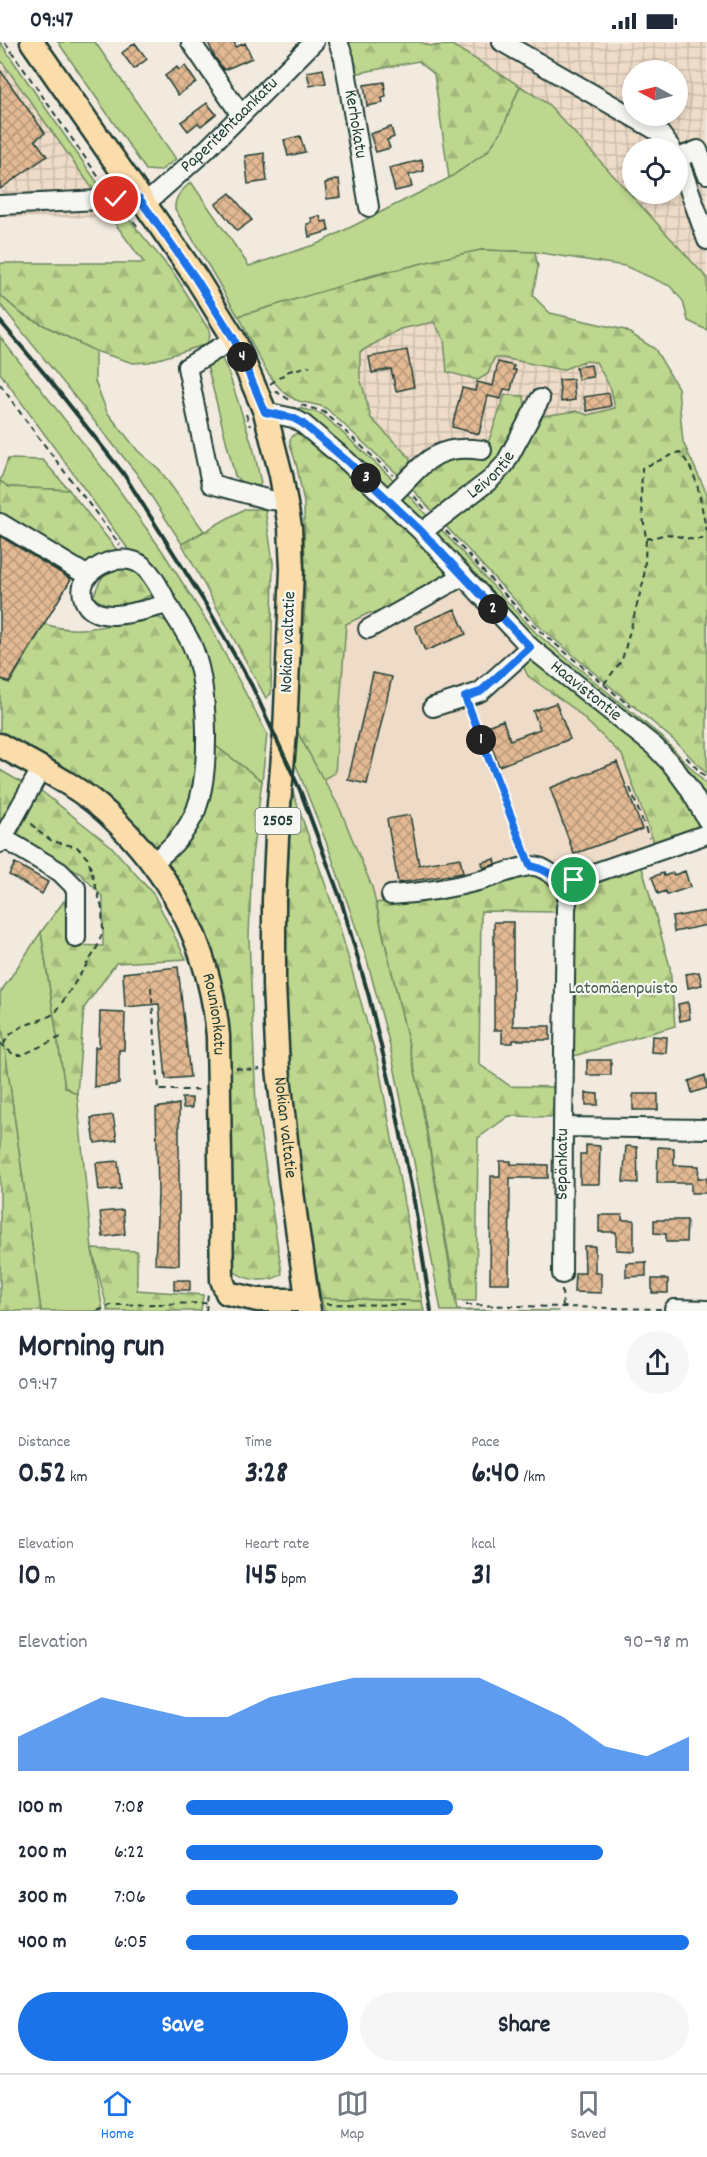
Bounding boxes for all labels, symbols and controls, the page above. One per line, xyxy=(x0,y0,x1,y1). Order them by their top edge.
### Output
text: 09:47 xyxy=(30,6,73,37)
north arrow xyxy=(622,60,688,126)
map controls xyxy=(622,60,688,204)
street label: Paperitehtaankatu xyxy=(175,72,284,179)
street label: Kerhokatu xyxy=(337,88,373,160)
button: locate xyxy=(622,138,688,204)
pin xyxy=(90,173,141,224)
icon: check xyxy=(99,182,132,215)
pin: 4 xyxy=(227,342,257,372)
text: 4 xyxy=(239,345,245,368)
street label: Leivontie xyxy=(462,447,522,506)
pin: 3 xyxy=(351,463,381,493)
text: 3 xyxy=(362,466,370,489)
street label: Nokian valtatie xyxy=(275,591,303,693)
pin: 2 xyxy=(478,594,508,624)
text: 2 xyxy=(490,597,497,620)
street label: Haavistontie xyxy=(544,655,627,728)
pin: 1 xyxy=(466,725,496,755)
text: 1 xyxy=(479,728,483,751)
road number: 2505 xyxy=(256,808,300,834)
pin xyxy=(548,854,599,905)
icon: arrive xyxy=(557,863,590,896)
street label: Rounionkatu xyxy=(195,970,231,1055)
park label: Latomäenpuisto xyxy=(568,977,678,1002)
street label: Nokian valtatie xyxy=(267,1076,303,1180)
street label: Sepänkatu xyxy=(550,1128,575,1200)
text: Morning run xyxy=(18,1325,165,1372)
button: share xyxy=(626,1331,689,1394)
text: 09:47 xyxy=(18,1371,57,1399)
text: Distance xyxy=(18,1431,70,1454)
text: Time xyxy=(245,1431,272,1454)
text: Pace xyxy=(471,1431,500,1454)
text: 0.52 xyxy=(18,1454,66,1497)
text: 3:28 xyxy=(245,1454,288,1497)
text: 6:40 xyxy=(471,1454,520,1497)
text: km xyxy=(66,1466,88,1489)
text: /km xyxy=(520,1466,546,1489)
text: Elevation xyxy=(18,1533,74,1556)
text: Heart rate xyxy=(245,1533,309,1556)
text: kcal xyxy=(471,1533,496,1556)
text: 10 xyxy=(18,1556,41,1599)
text: 145 xyxy=(245,1556,278,1599)
text: 31 xyxy=(471,1556,491,1599)
text: m xyxy=(41,1568,56,1591)
text: bpm xyxy=(278,1568,307,1591)
text: Elevation xyxy=(18,1629,88,1657)
text: 90–98 m xyxy=(624,1629,689,1657)
text: 100 m xyxy=(18,1794,63,1822)
text: 7:08 xyxy=(114,1794,144,1822)
text: 200 m xyxy=(18,1839,67,1867)
text: 6:22 xyxy=(114,1839,145,1867)
text: 300 m xyxy=(18,1884,67,1912)
text: 7:06 xyxy=(114,1884,146,1912)
text: 400 m xyxy=(18,1929,66,1957)
text: 6:05 xyxy=(114,1929,147,1957)
button: Save xyxy=(18,1992,348,2061)
button: Share xyxy=(360,1992,689,2061)
tab: Home xyxy=(101,2087,134,2146)
tab: Map xyxy=(336,2087,369,2146)
tab: Saved xyxy=(570,2087,606,2146)

